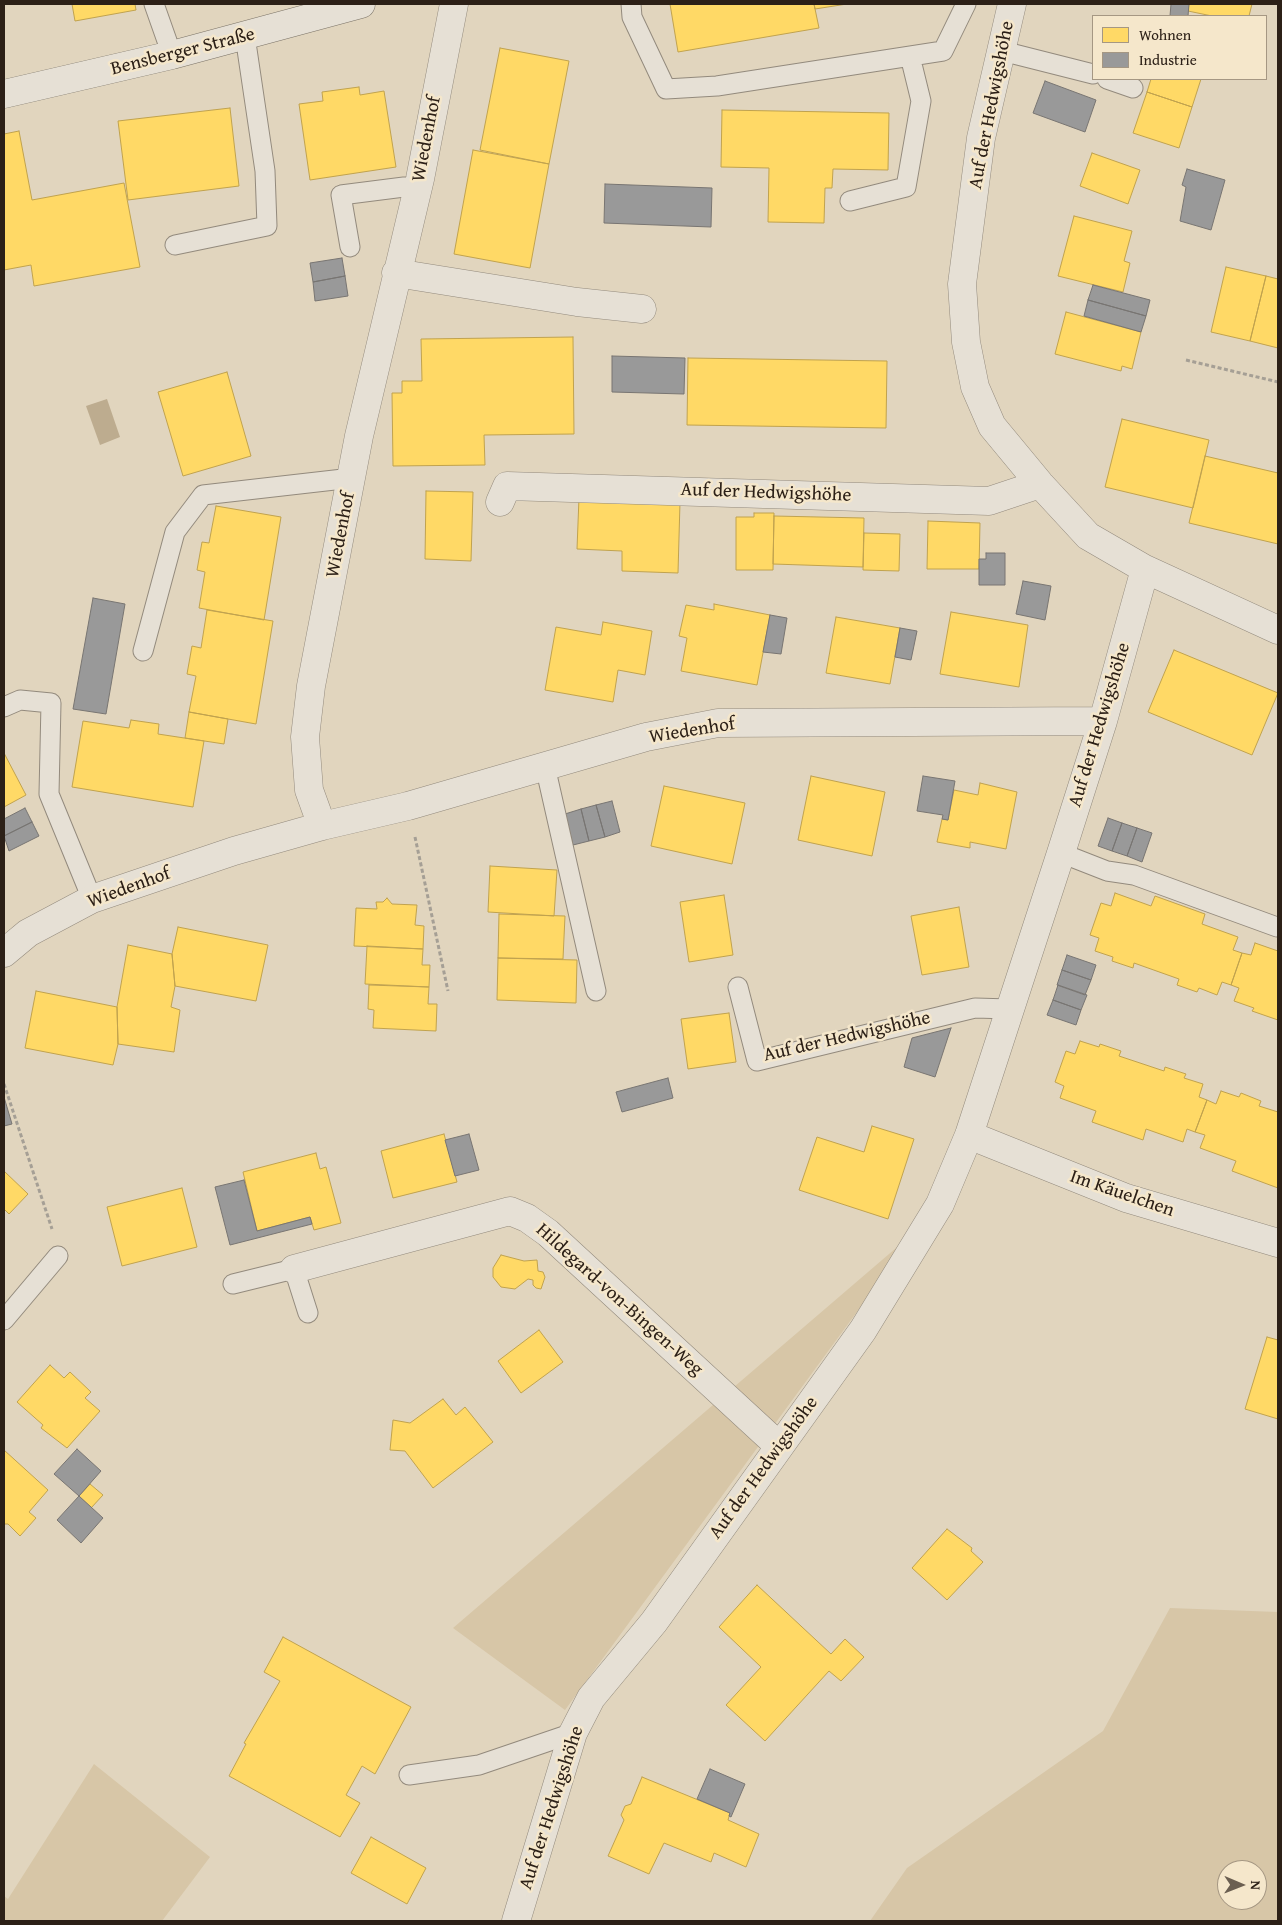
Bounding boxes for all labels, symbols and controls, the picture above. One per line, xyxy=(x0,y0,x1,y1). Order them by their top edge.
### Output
legend xyxy=(1092,15,1267,80)
street label: Auf der Hedwigshöhe xyxy=(965,19,1019,191)
street label: Bensberger Straße xyxy=(109,23,257,81)
text: Wohnen xyxy=(1139,24,1191,45)
text: Industrie xyxy=(1139,49,1197,70)
street label: Wiedenhof xyxy=(408,94,446,184)
street label: Auf der Hedwigshöhe xyxy=(680,479,852,507)
street label: Wiedenhof xyxy=(322,490,360,580)
street label: Auf der Hedwigshöhe xyxy=(1064,640,1136,810)
street label: Wiedenhof xyxy=(647,713,737,749)
street label: Wiedenhof xyxy=(84,862,174,914)
street label: Auf der Hedwigshöhe xyxy=(761,1007,933,1067)
street label: Im Käuelchen xyxy=(1067,1166,1177,1222)
street label: Hildegard-von-Bingen-Weg xyxy=(531,1219,707,1381)
street label: Auf der Hedwigshöhe xyxy=(705,1392,823,1544)
street label: Auf der Hedwigshöhe xyxy=(515,1723,589,1893)
north arrow xyxy=(1217,1860,1267,1910)
text: N xyxy=(1246,1880,1266,1890)

